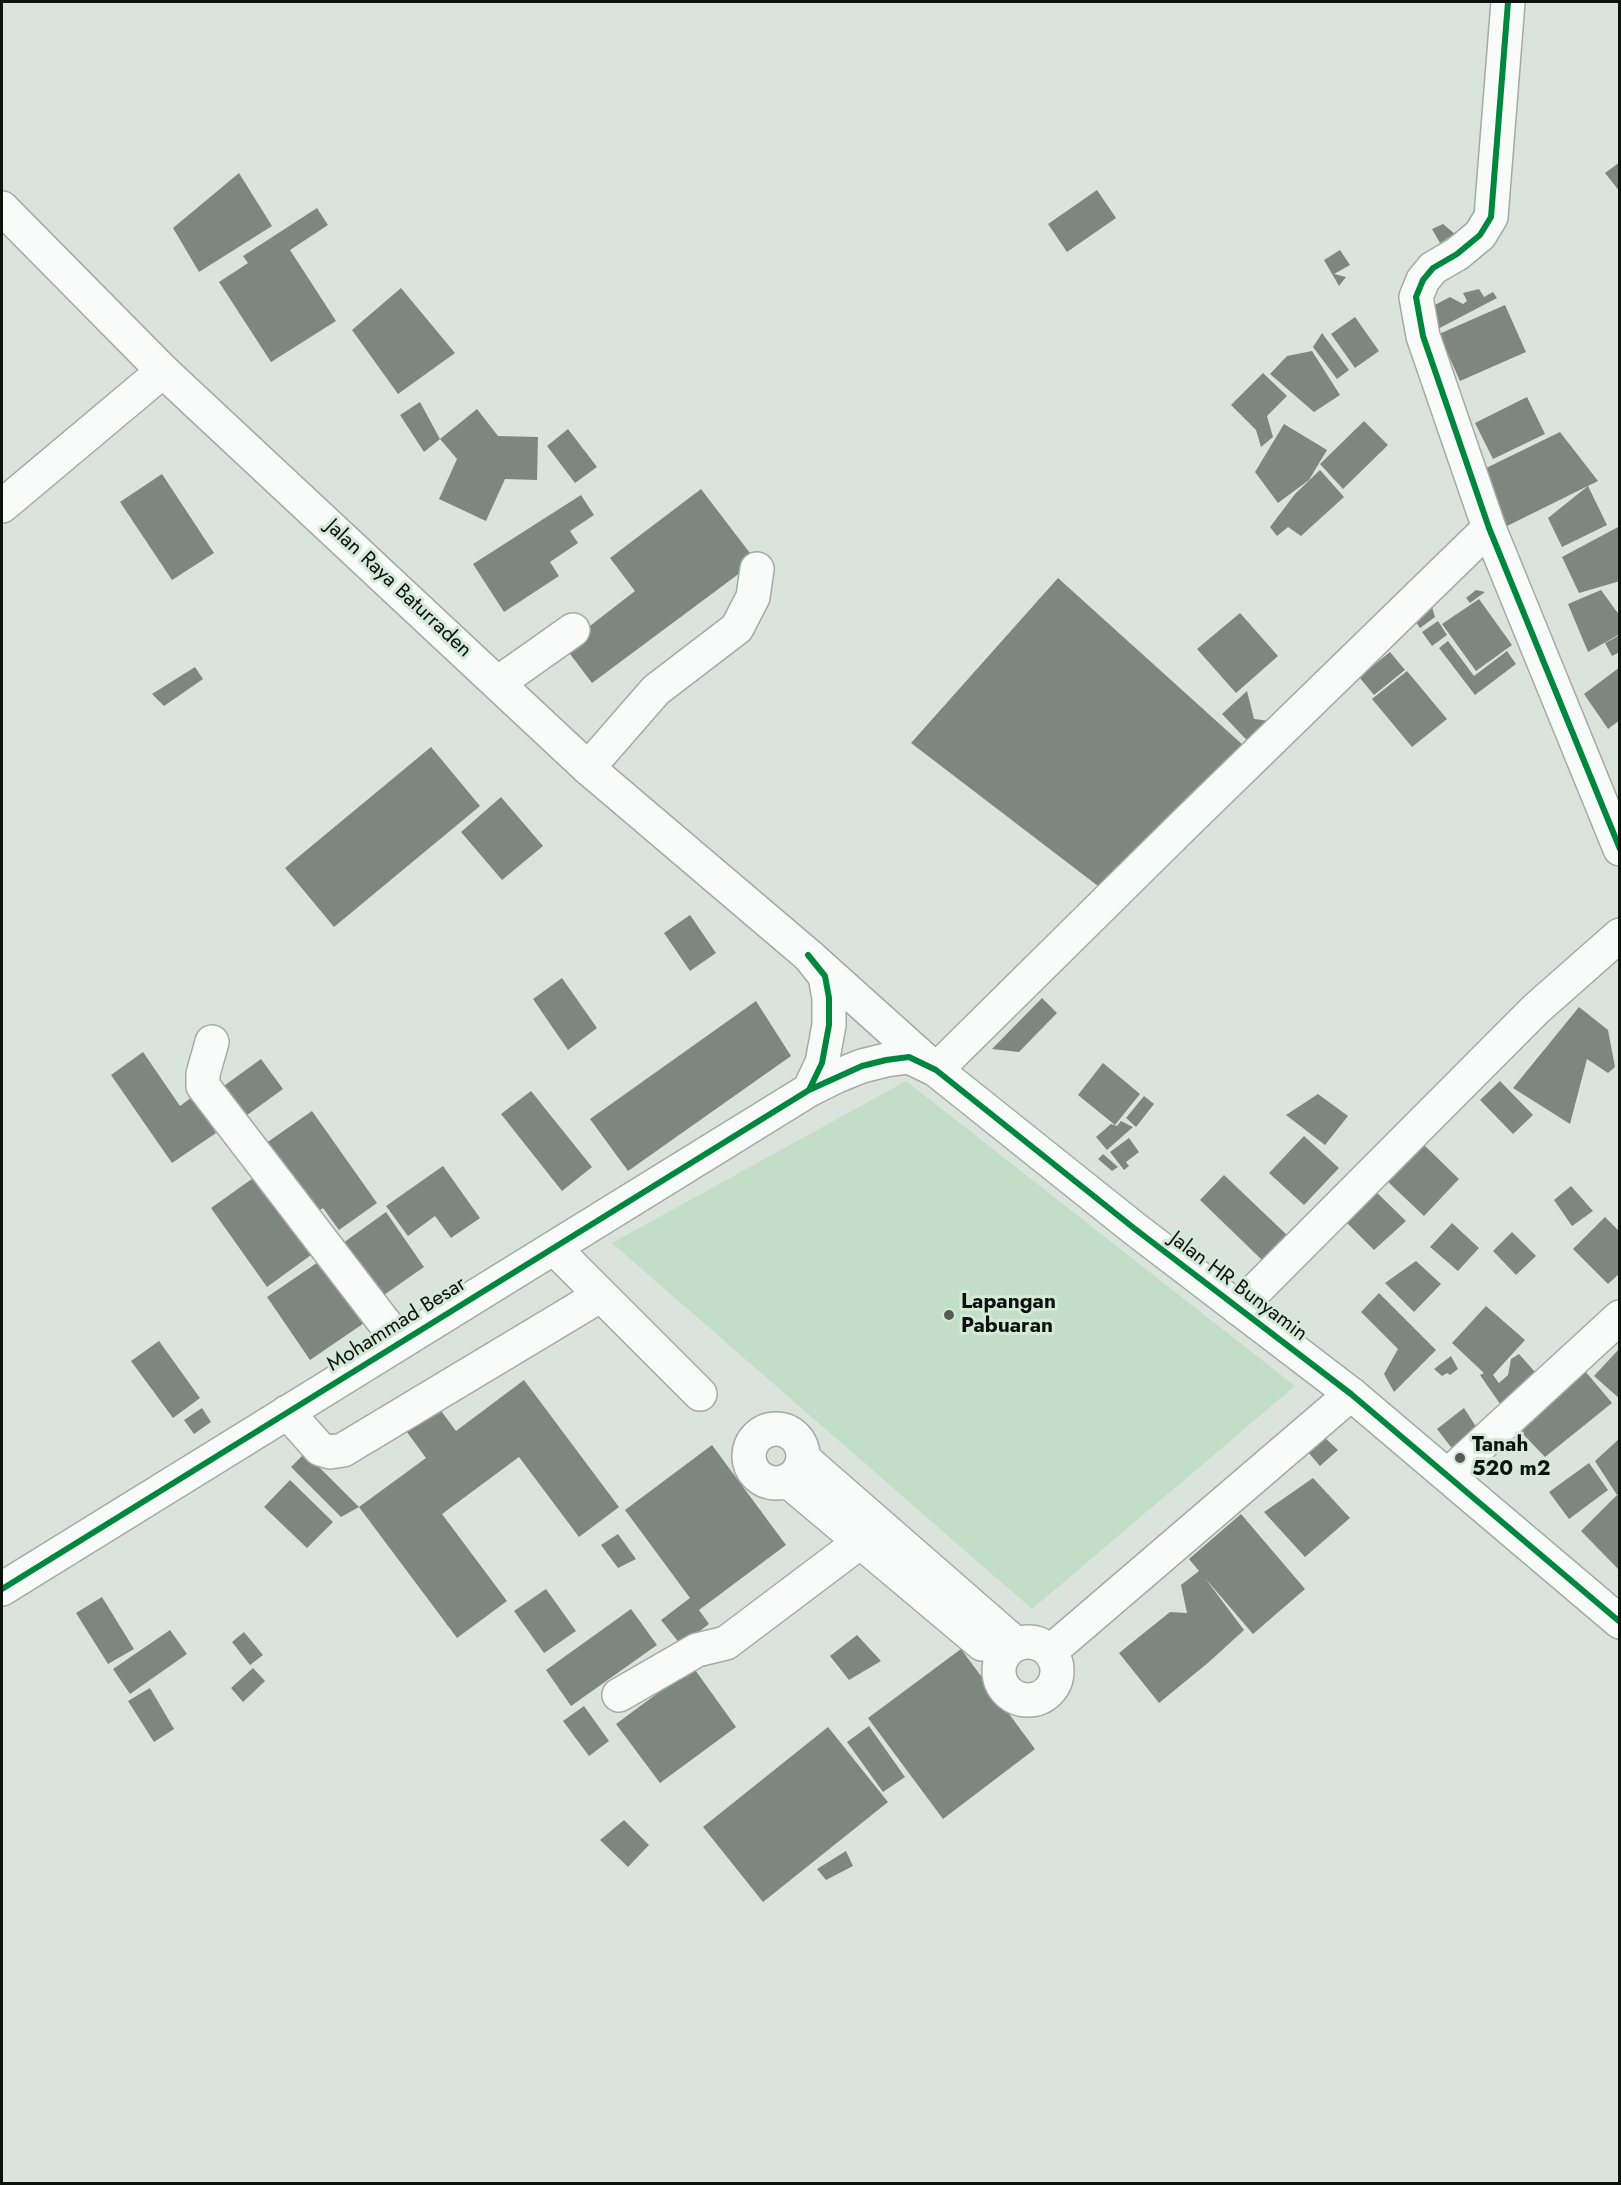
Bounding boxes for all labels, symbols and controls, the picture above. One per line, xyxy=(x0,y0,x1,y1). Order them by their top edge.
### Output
street label: Jalan Raya Baturraden xyxy=(320,515,476,663)
street label: Jalan HR Bunyamin xyxy=(1164,1227,1312,1347)
street label: Mohammad Besar xyxy=(323,1272,471,1378)
place label: Lapangan Pabuaran xyxy=(961,1290,1056,1340)
marker: Lapangan Pabuaran xyxy=(942,1308,956,1322)
place label: Tanah 520 m2 xyxy=(1472,1433,1551,1483)
marker: Tanah 520 m2 xyxy=(1453,1451,1467,1465)

